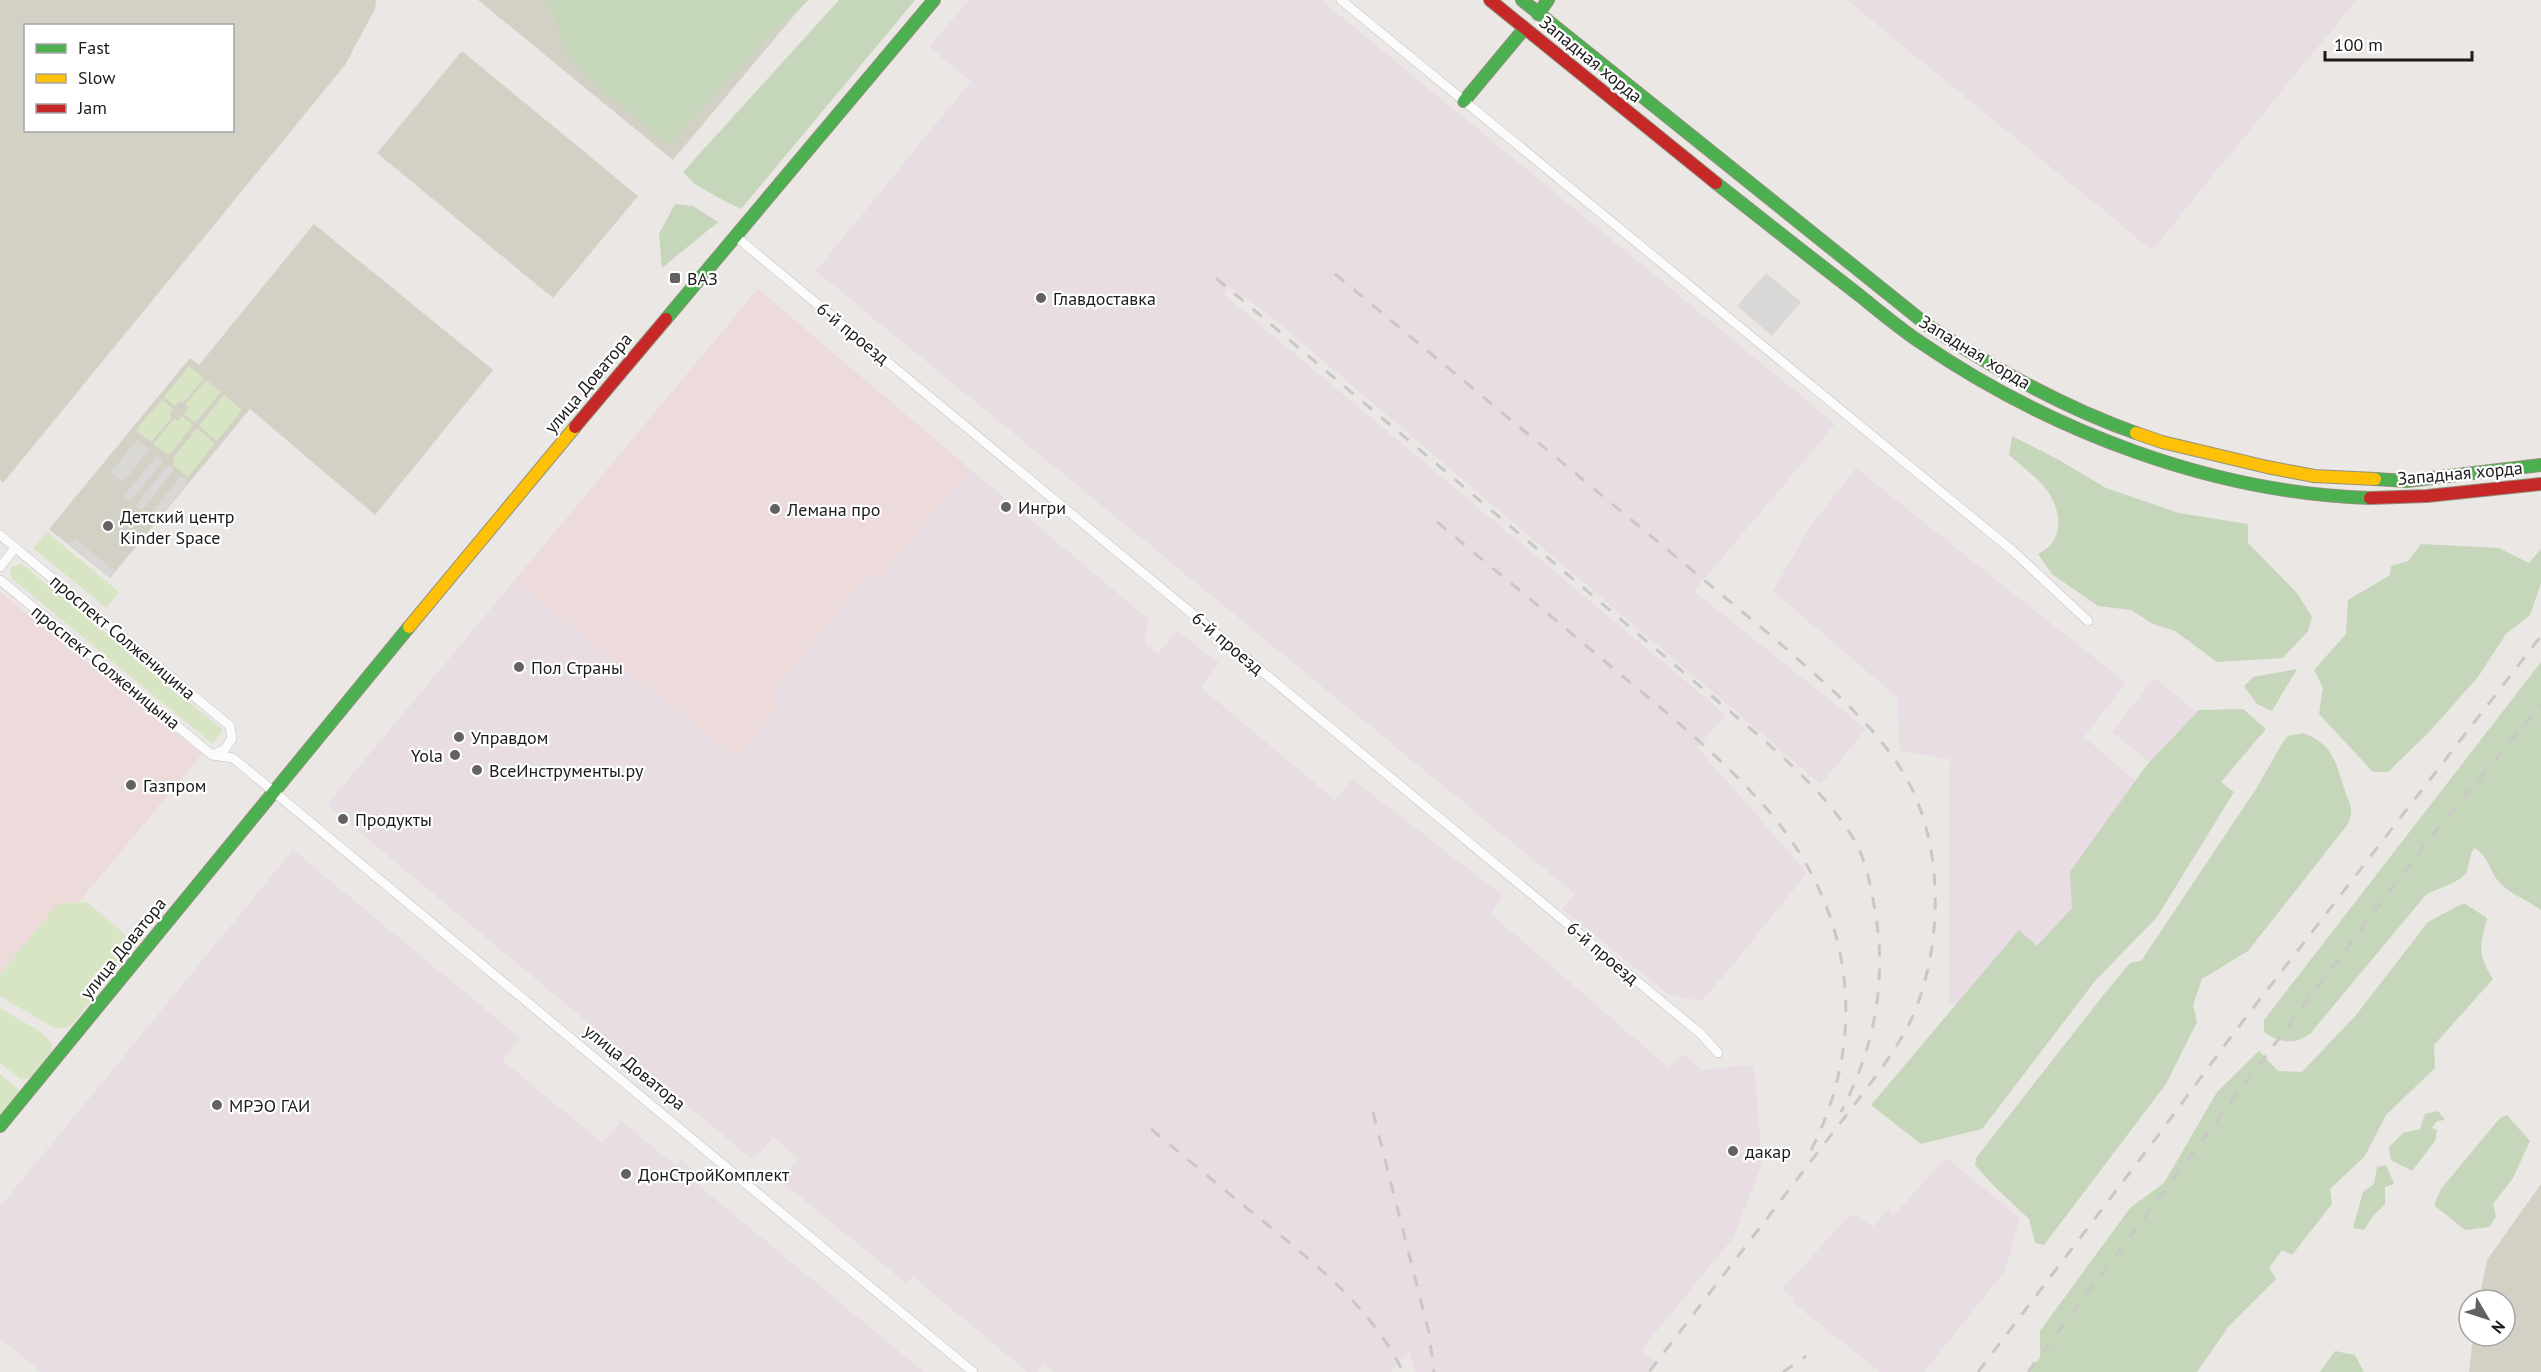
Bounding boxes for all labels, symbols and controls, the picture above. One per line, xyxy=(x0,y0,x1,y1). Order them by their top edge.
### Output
street label: Западная хорда xyxy=(1535,10,1647,108)
legend xyxy=(24,24,234,132)
scale bar xyxy=(2325,24,2472,62)
text: 100 m xyxy=(2334,33,2383,56)
text: Fast xyxy=(78,36,110,59)
text: Slow xyxy=(78,66,116,89)
text: Jam xyxy=(77,96,107,119)
place label: ВАЗ xyxy=(687,267,718,290)
marker: ВАЗ xyxy=(668,271,682,285)
place label: Главдоставка xyxy=(1053,287,1156,310)
marker: Главдоставка xyxy=(1034,291,1048,305)
street label: 6-й проезд xyxy=(812,297,894,369)
street label: Западная хорда xyxy=(1915,310,2035,394)
street label: улица Доватора xyxy=(539,328,637,438)
street label: Западная хорда xyxy=(2396,456,2524,490)
place label: Ингри xyxy=(1018,496,1066,519)
place label: Лемана про xyxy=(786,498,880,521)
marker: Ингри xyxy=(999,500,1013,514)
marker: Лемана про xyxy=(768,502,782,516)
place label: Детский центр Kinder Space xyxy=(120,505,234,549)
marker: Детский центр Kinder Space xyxy=(101,519,115,533)
street label: проспект Солженицина xyxy=(46,569,200,705)
street label: проспект Солженицына xyxy=(27,600,185,734)
street label: 6-й проезд xyxy=(1187,606,1269,680)
place label: Пол Страны xyxy=(531,656,623,679)
marker: Пол Страны xyxy=(512,660,526,674)
place label: Управдом xyxy=(471,726,548,749)
marker: Управдом xyxy=(452,730,466,744)
place label: Yola xyxy=(411,744,443,767)
marker: Yola xyxy=(448,748,462,762)
place label: ВсеИнструменты.ру xyxy=(489,759,644,782)
marker: ВсеИнструменты.ру xyxy=(470,763,484,777)
place label: Газпром xyxy=(143,774,206,797)
marker: Газпром xyxy=(124,778,138,792)
place label: Продукты xyxy=(355,808,432,831)
marker: Продукты xyxy=(336,812,350,826)
street label: улица Доватора xyxy=(75,892,171,1004)
street label: 6-й проезд xyxy=(1562,916,1644,990)
street label: улица Доватора xyxy=(579,1019,691,1115)
place label: МРЭО ГАИ xyxy=(229,1094,310,1117)
marker: МРЭО ГАИ xyxy=(210,1098,224,1112)
place label: дакар xyxy=(1745,1140,1791,1163)
marker: дакар xyxy=(1726,1144,1740,1158)
place label: ДонСтройКомплект xyxy=(638,1163,790,1186)
marker: ДонСтройКомплект xyxy=(619,1167,633,1181)
north arrow xyxy=(2457,1288,2517,1348)
text: N xyxy=(2488,1317,2510,1338)

